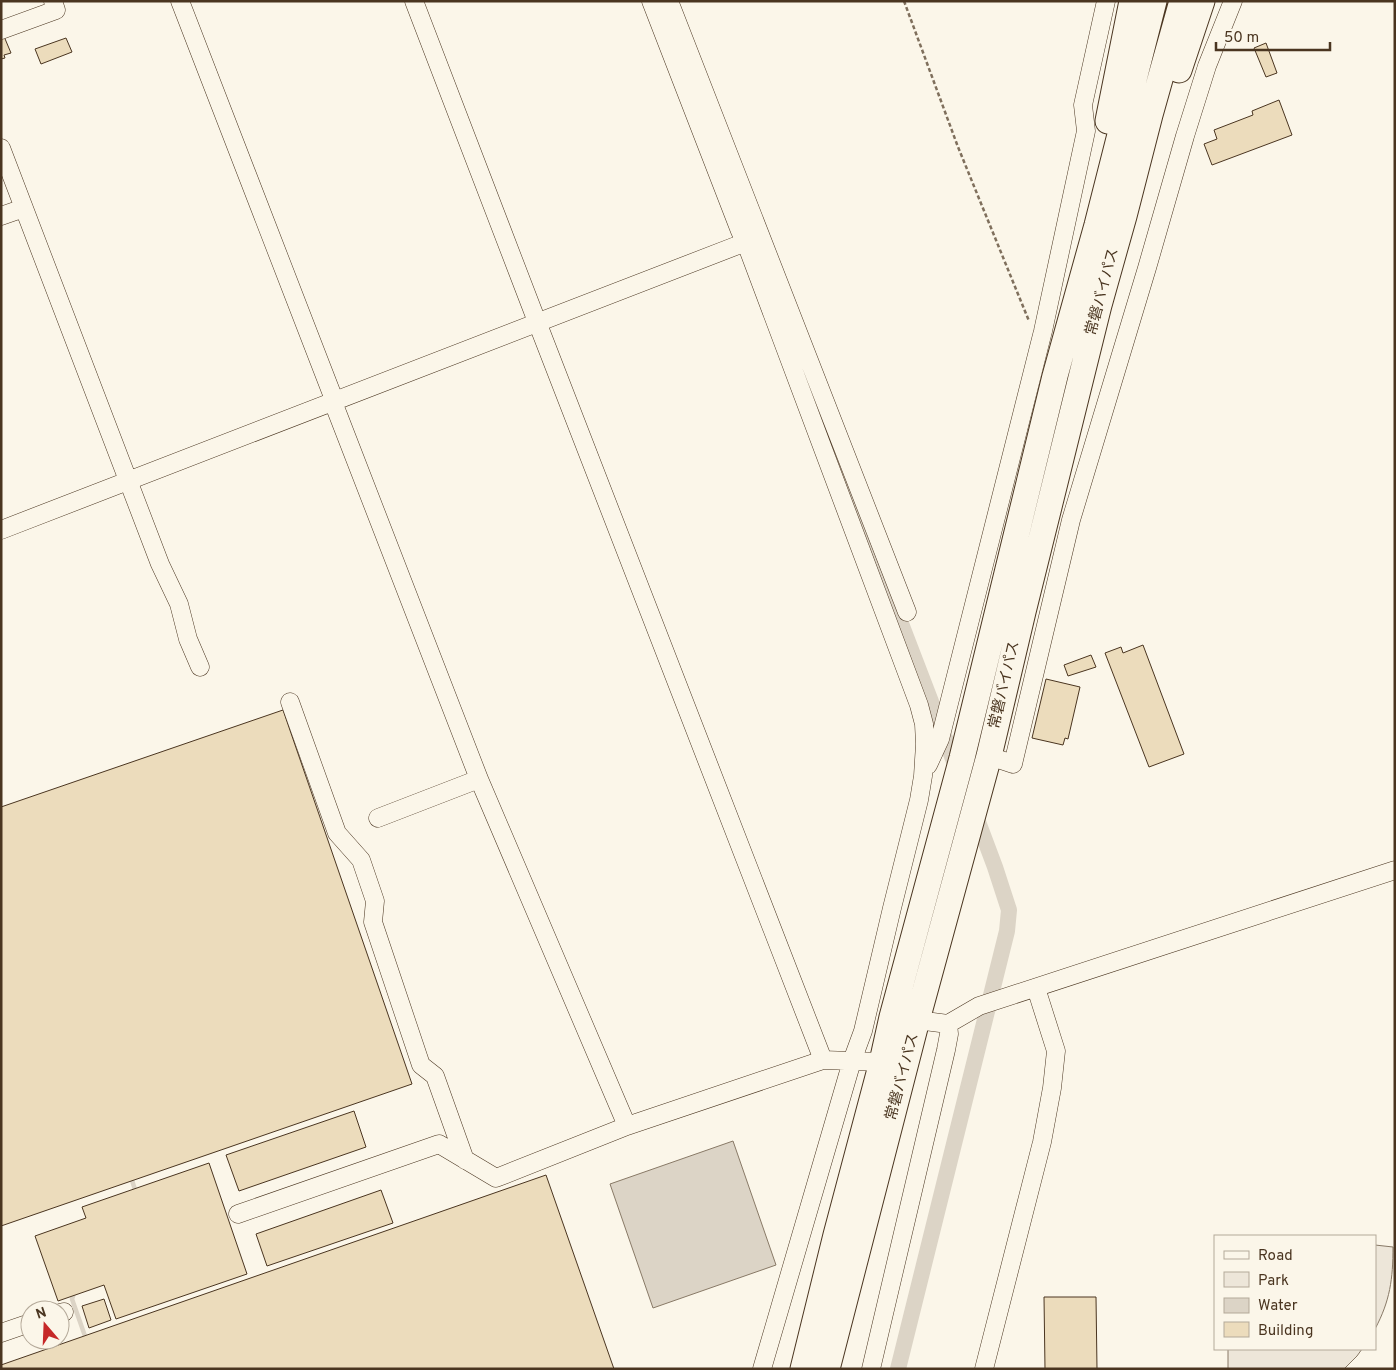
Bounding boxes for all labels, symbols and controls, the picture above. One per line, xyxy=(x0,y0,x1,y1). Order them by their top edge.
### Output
scale bar xyxy=(1216,20,1330,52)
text: 50 m xyxy=(1224,29,1259,48)
street label: 常磐バイパス xyxy=(1082,246,1124,338)
street label: 常磐バイパス xyxy=(986,639,1024,731)
street label: 常磐バイパス xyxy=(882,1031,924,1123)
legend xyxy=(1214,1235,1376,1350)
text: Road xyxy=(1258,1247,1293,1266)
text: Park xyxy=(1258,1272,1289,1291)
text: Water xyxy=(1258,1297,1298,1316)
north arrow xyxy=(20,1300,70,1350)
text: N xyxy=(34,1304,49,1324)
text: Building xyxy=(1258,1322,1313,1341)

